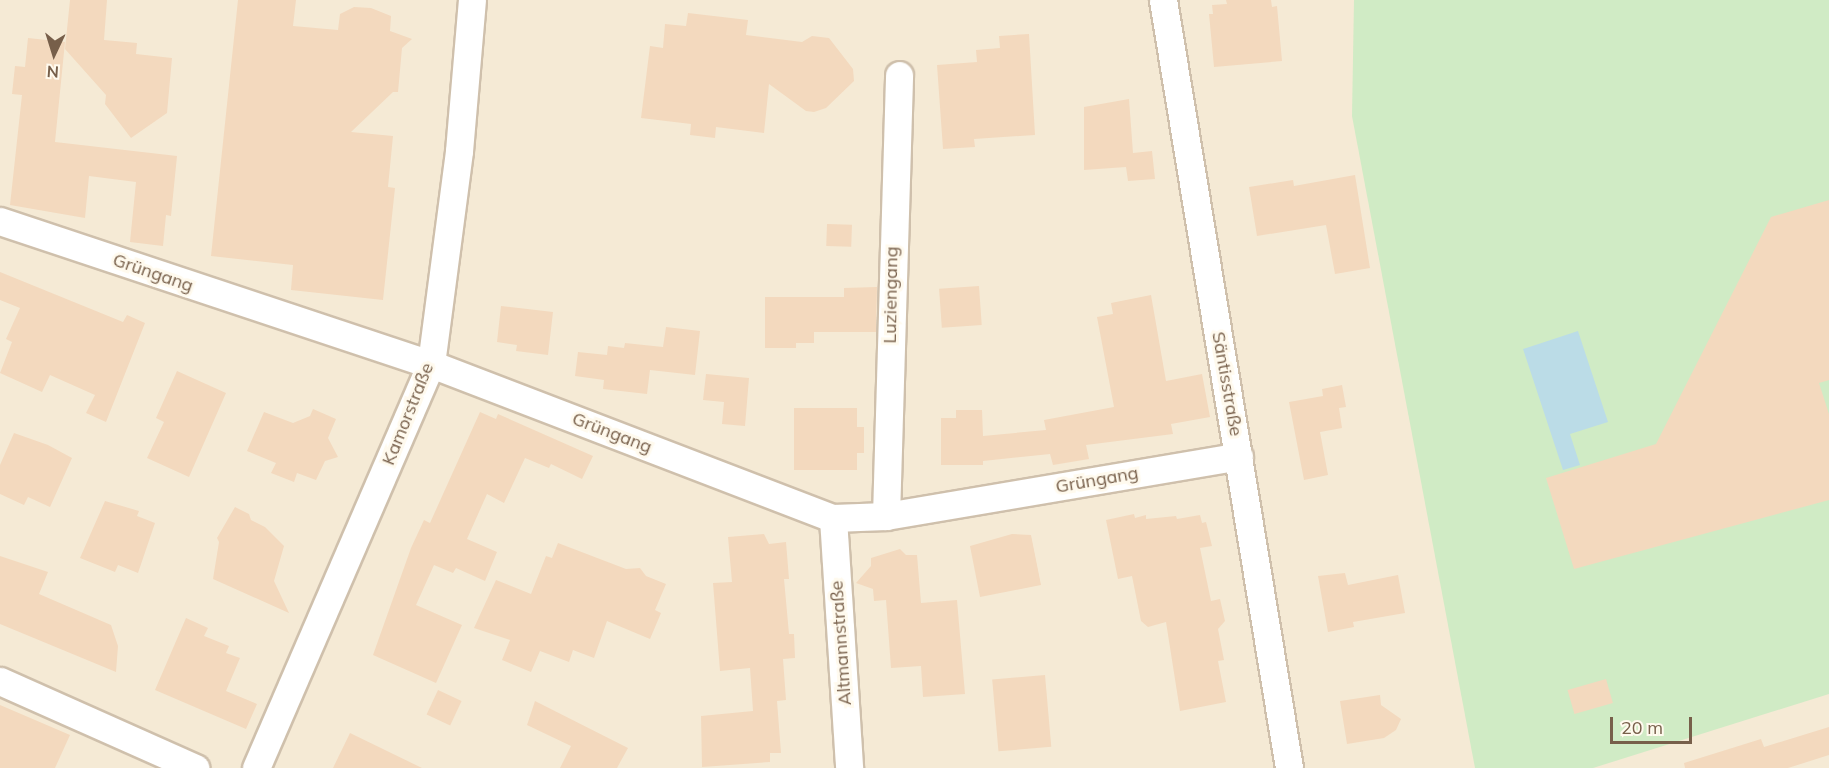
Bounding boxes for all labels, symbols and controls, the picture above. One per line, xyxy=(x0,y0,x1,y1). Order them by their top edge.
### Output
north arrow xyxy=(24,24,84,84)
text: N xyxy=(46,62,59,82)
street label: Luziengang xyxy=(879,246,903,344)
street label: Grüngang xyxy=(110,249,196,297)
street label: Säntisstraße xyxy=(1207,330,1247,438)
street label: Kamorstraße xyxy=(378,360,438,468)
street label: Grüngang xyxy=(569,408,655,458)
street label: Grüngang xyxy=(1054,462,1140,498)
street label: Altmannstraße xyxy=(826,580,856,706)
scale bar xyxy=(1613,705,1696,743)
text: 20 m xyxy=(1621,716,1663,739)

